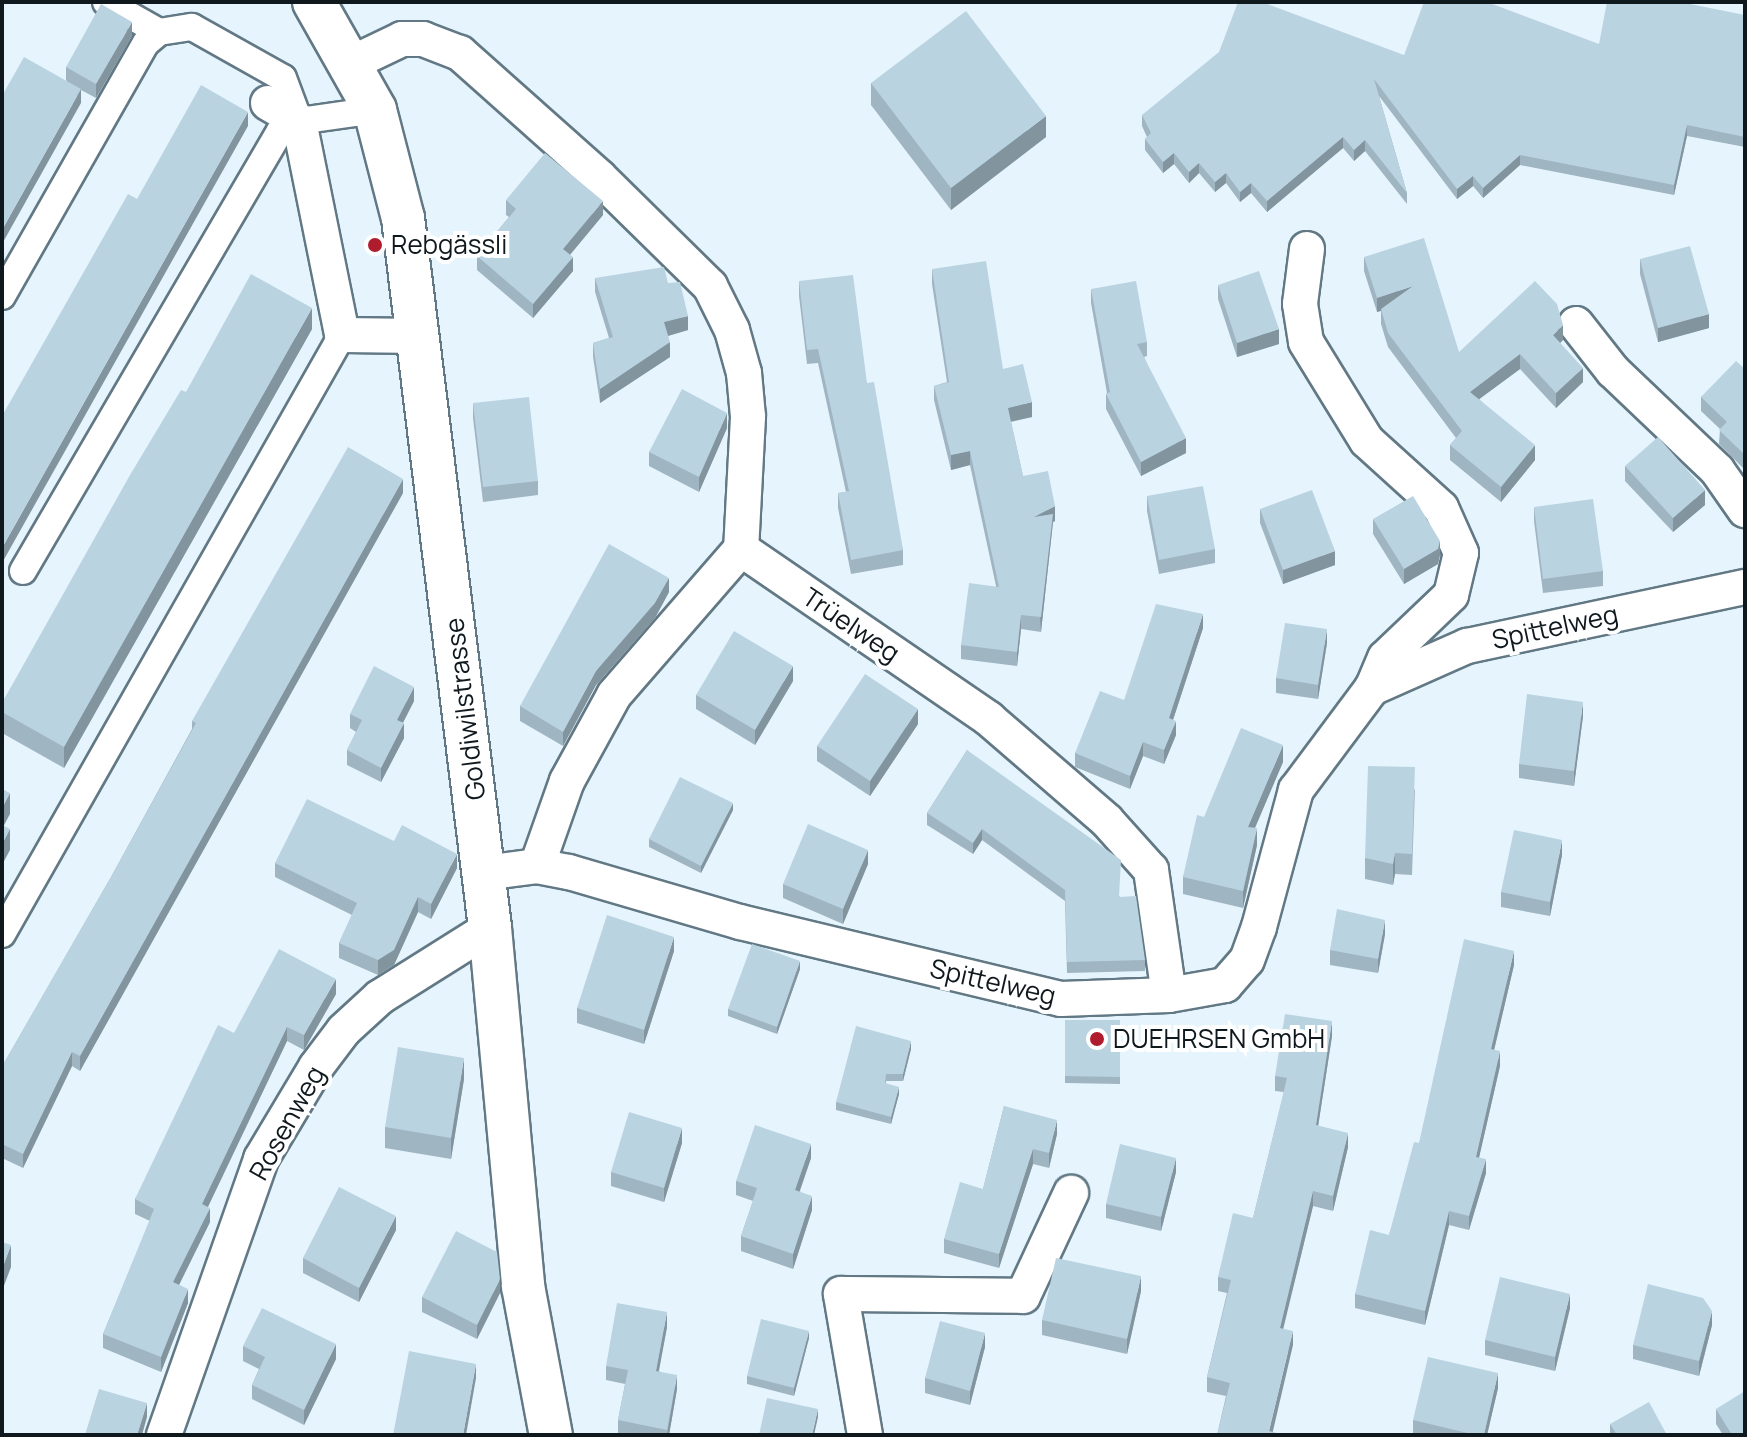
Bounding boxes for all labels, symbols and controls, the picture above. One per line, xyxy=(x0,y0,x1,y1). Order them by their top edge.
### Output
place label: Rebgässli xyxy=(391,229,507,261)
marker: Rebgässli xyxy=(366,236,384,254)
street label: Trüelweg xyxy=(797,581,905,669)
street label: Spittelweg xyxy=(1489,598,1621,656)
street label: Goldiwilstrasse xyxy=(438,616,492,802)
street label: Spittelweg xyxy=(927,952,1059,1012)
place label: DUEHRSEN GmbH xyxy=(1113,1023,1325,1055)
marker: DUEHRSEN GmbH xyxy=(1088,1030,1106,1048)
street label: Rosenweg xyxy=(243,1061,331,1185)

